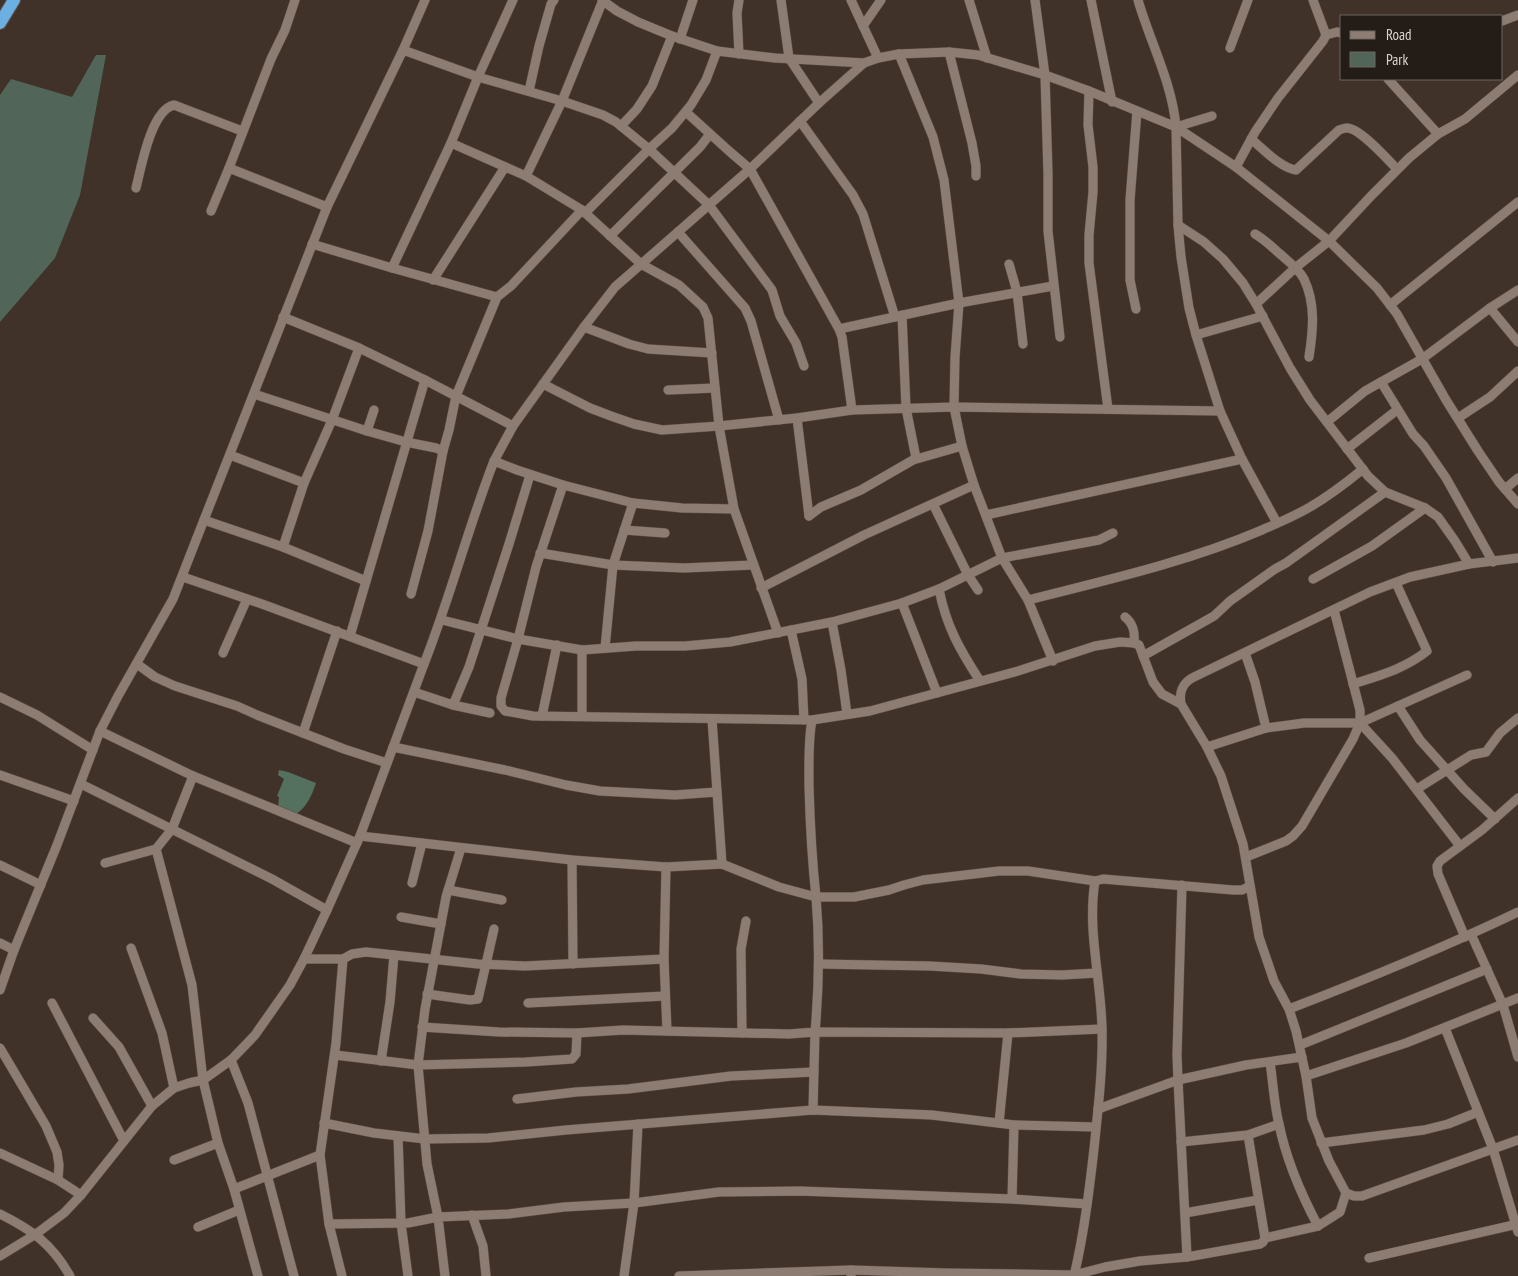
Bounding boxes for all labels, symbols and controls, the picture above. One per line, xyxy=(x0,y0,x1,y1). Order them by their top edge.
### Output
legend xyxy=(1340,15,1503,80)
text: Road xyxy=(1386,25,1412,44)
text: Park xyxy=(1386,50,1408,69)

